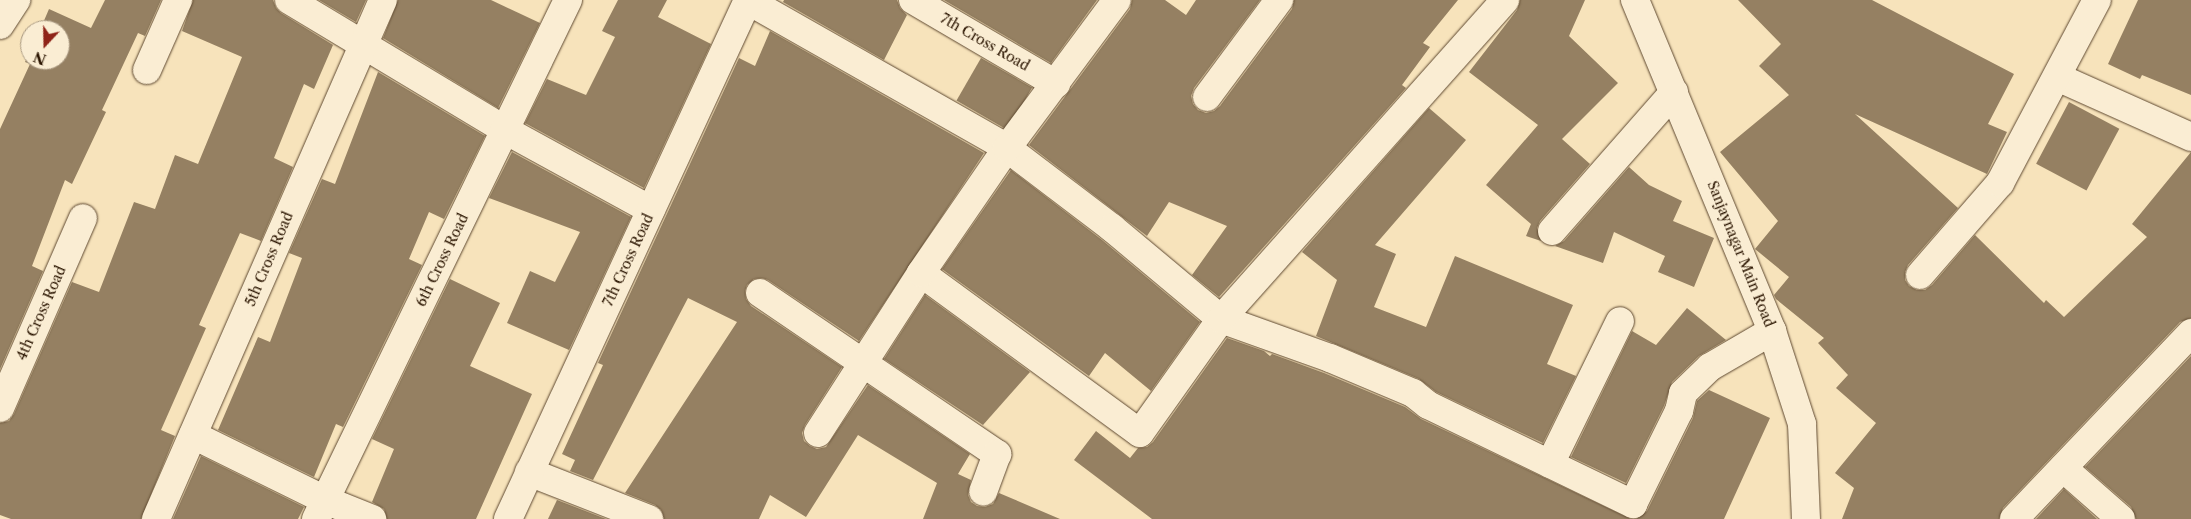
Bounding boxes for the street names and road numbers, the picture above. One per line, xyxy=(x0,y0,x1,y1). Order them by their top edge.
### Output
street label: 7th Cross Road xyxy=(938,10,1032,74)
street label: Sanjaynagar Main Road xyxy=(1704,178,1778,330)
street label: 5th Cross Road xyxy=(242,209,296,309)
street label: 6th Cross Road xyxy=(412,211,472,309)
street label: 7th Cross Road xyxy=(599,211,657,309)
street label: 4th Cross Road xyxy=(13,263,69,363)

